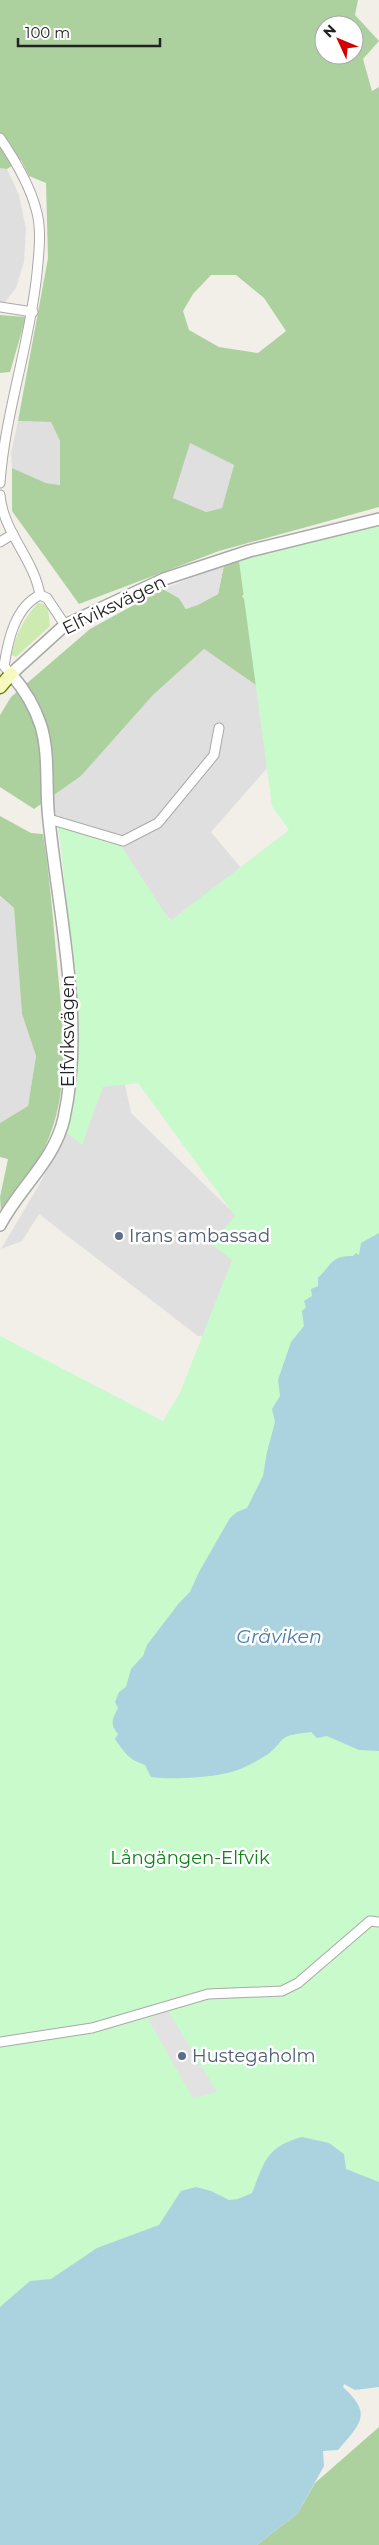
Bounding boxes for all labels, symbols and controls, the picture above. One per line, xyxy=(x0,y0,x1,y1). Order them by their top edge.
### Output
scale bar xyxy=(18,15,160,47)
north arrow xyxy=(314,15,364,65)
text: N xyxy=(319,21,340,41)
text: 100 m xyxy=(25,23,70,42)
street label: Elfviksvägen xyxy=(59,571,169,639)
street label: Elfviksvägen xyxy=(57,975,79,1087)
place label: Irans ambassad xyxy=(129,1225,270,1247)
marker: Irans ambassad xyxy=(113,1230,125,1242)
water label: Gråviken xyxy=(236,1625,322,1648)
park label: Långängen-Elfvik xyxy=(110,1847,270,1869)
place label: Hustegaholm xyxy=(192,2045,316,2067)
marker: Hustegaholm xyxy=(176,2050,188,2062)

